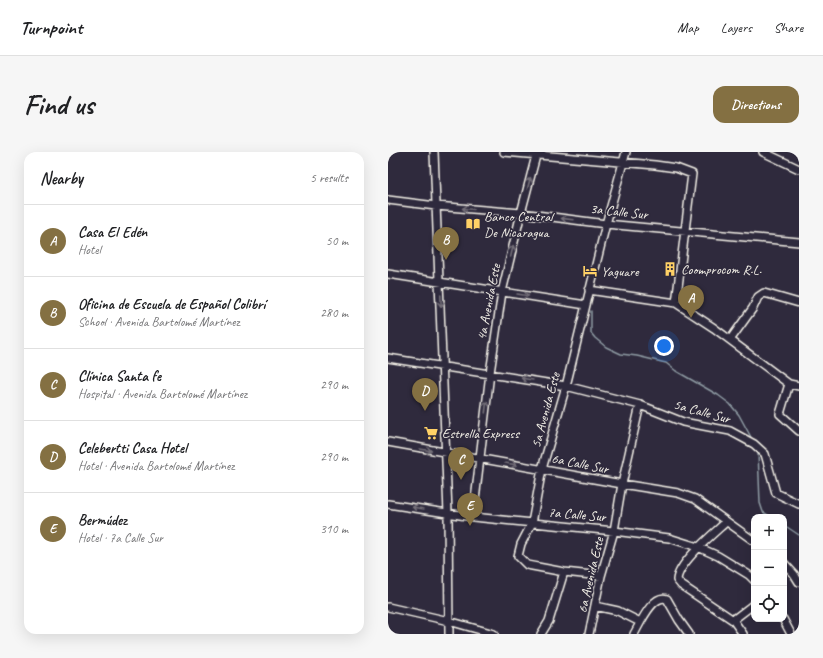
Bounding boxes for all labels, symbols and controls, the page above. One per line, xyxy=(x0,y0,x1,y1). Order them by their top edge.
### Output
text: Turnpoint xyxy=(20,16,82,40)
text: Map xyxy=(677,19,699,36)
text: Layers xyxy=(721,19,752,36)
text: Share xyxy=(774,19,803,36)
button: Directions xyxy=(713,86,799,123)
text: Find us xyxy=(24,87,94,122)
text: Nearby xyxy=(40,168,83,189)
text: 5 results xyxy=(310,170,348,186)
one-way arrow xyxy=(526,176,533,189)
street label: 3a Calle Sur xyxy=(589,200,649,223)
one-way arrow xyxy=(462,205,475,212)
place label: Banco Central De Nicaragua xyxy=(484,208,555,241)
one-way arrow xyxy=(561,215,574,223)
library icon: Banco Central De Nicaragua xyxy=(465,216,481,232)
text: Casa El Edén xyxy=(78,223,147,242)
pin: B xyxy=(433,227,459,260)
text: A xyxy=(50,233,56,249)
text: 50 m xyxy=(326,233,348,249)
text: Hotel xyxy=(78,242,101,258)
one-way arrow xyxy=(508,245,516,258)
street label: 4a Avenida Este xyxy=(473,261,504,342)
building icon: Coomprocom R.L. xyxy=(662,261,678,277)
place label: Coomprocom R.L. xyxy=(681,261,762,278)
hotel icon: Yaguare xyxy=(582,263,598,279)
place label: Yaguare xyxy=(601,263,640,280)
pin: A xyxy=(678,285,704,318)
one-way arrow xyxy=(516,292,529,300)
one-way arrow xyxy=(437,294,445,307)
text: Oficina de Escuela de Español Colibrí xyxy=(78,295,265,314)
text: B xyxy=(50,305,56,321)
text: 280 m xyxy=(320,305,348,321)
text: School · Avenida Bartolomé Martínez xyxy=(78,314,240,330)
your location xyxy=(654,336,674,356)
text: Clínica Santa fe xyxy=(78,367,161,386)
street label: 5a Avenida Este xyxy=(527,369,564,450)
one-way arrow xyxy=(521,375,534,383)
text: C xyxy=(50,377,56,393)
text: 290 m xyxy=(320,377,348,393)
pin: D xyxy=(412,378,438,411)
text: Hospital · Avenida Bartolomé Martínez xyxy=(78,386,247,402)
street label: 5a Calle Sur xyxy=(672,396,733,427)
one-way arrow xyxy=(482,401,489,414)
supermarket icon: Estrella Express xyxy=(423,425,439,441)
place label: Estrella Express xyxy=(442,425,520,442)
text: Celebertti Casa Hotel xyxy=(78,439,187,458)
one-way arrow xyxy=(419,446,432,454)
pin: C xyxy=(448,447,474,480)
text: D xyxy=(49,449,57,465)
text: 290 m xyxy=(320,449,348,465)
street label: 6a Calle Sur xyxy=(550,450,611,478)
text: Hotel · Avenida Bartolomé Martínez xyxy=(78,458,234,474)
one-way arrow xyxy=(504,460,517,468)
pin: E xyxy=(457,493,483,526)
one-way arrow xyxy=(412,504,425,512)
street label: 7a Calle Sur xyxy=(547,504,607,526)
text: Bermúdez xyxy=(78,511,127,530)
map controls xyxy=(751,514,787,622)
button: + xyxy=(751,514,787,550)
text: E xyxy=(50,521,56,537)
text: 310 m xyxy=(320,521,348,537)
text: Hotel · 7a Calle Sur xyxy=(78,530,163,546)
street label: 6a Avenida Este xyxy=(574,534,608,615)
button: − xyxy=(751,550,787,586)
button: locate xyxy=(751,586,787,622)

